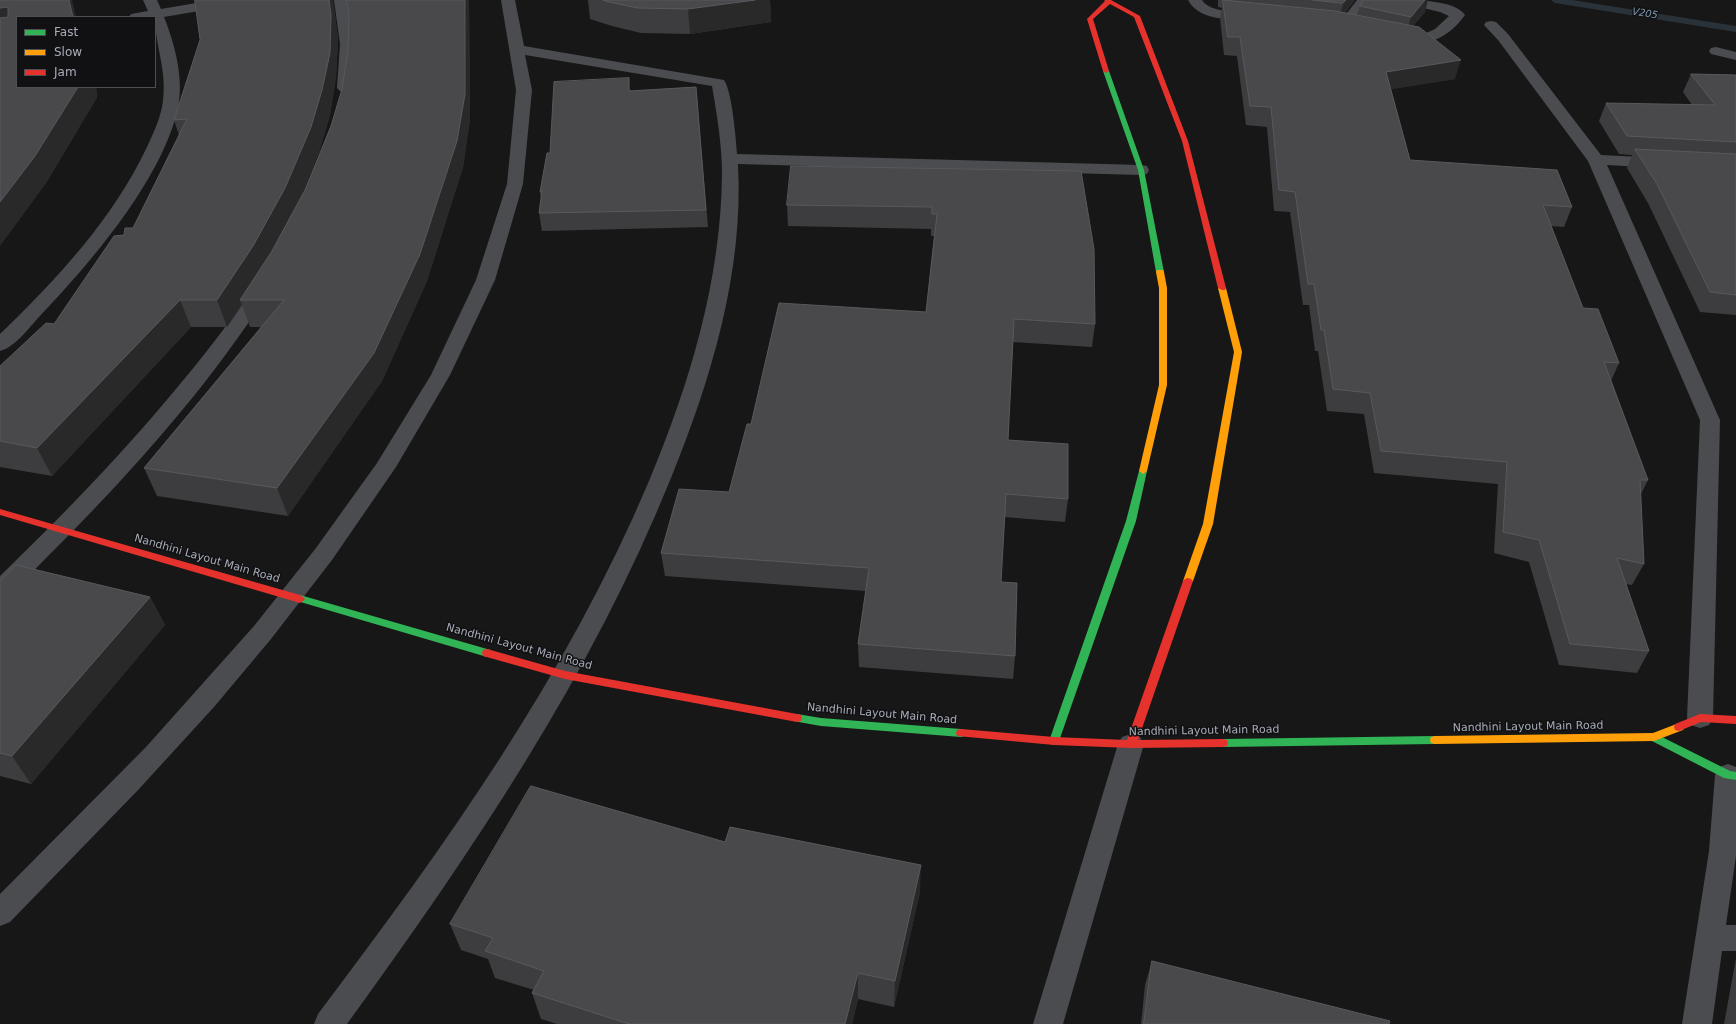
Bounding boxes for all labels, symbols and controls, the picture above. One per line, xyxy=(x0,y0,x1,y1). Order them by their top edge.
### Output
water label: V205 xyxy=(1631,6,1659,22)
legend xyxy=(16,16,156,88)
text: Fast xyxy=(54,25,78,39)
text: Slow xyxy=(54,45,82,59)
text: Jam xyxy=(54,65,77,79)
street label: Nandhini Layout Main Road xyxy=(133,532,281,586)
street label: Nandhini Layout Main Road xyxy=(444,621,594,673)
street label: Nandhini Layout Main Road xyxy=(806,701,958,727)
street label: Nandhini Layout Main Road xyxy=(1453,719,1603,735)
street label: Nandhini Layout Main Road xyxy=(1129,723,1279,739)

